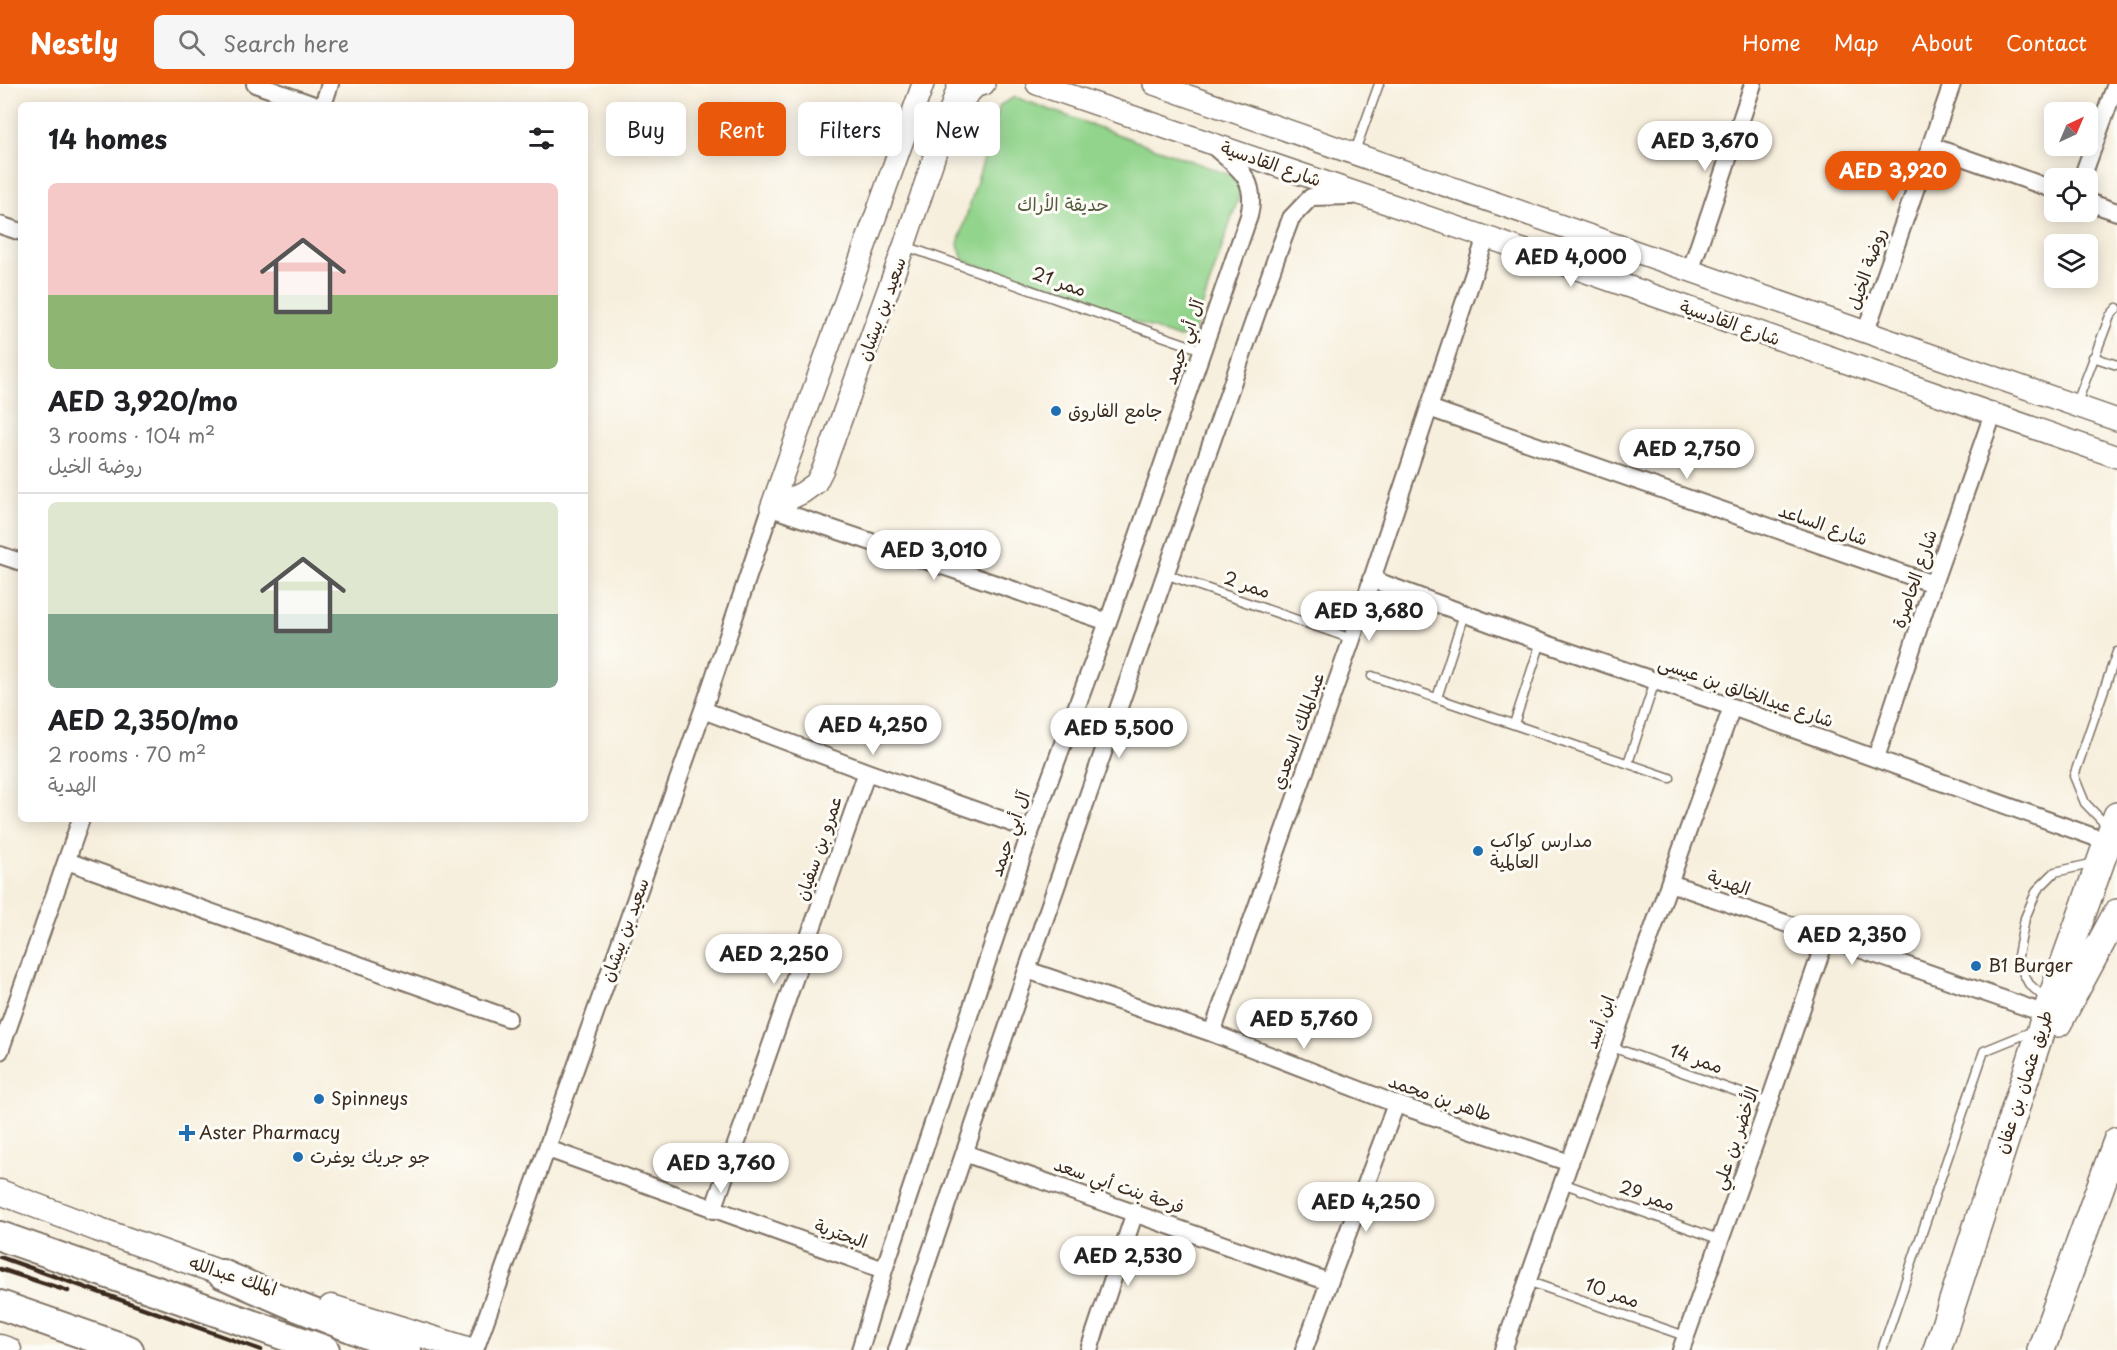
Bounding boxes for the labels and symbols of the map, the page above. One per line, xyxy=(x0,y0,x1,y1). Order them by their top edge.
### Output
north arrow xyxy=(2044,102,2098,156)
pin: AED 3,670 xyxy=(1636,121,1774,172)
street label: شارع القادسية xyxy=(1218,133,1325,192)
pin: AED 3,920 xyxy=(1824,151,1962,202)
park label: حديقة الأراك xyxy=(1017,190,1109,217)
street label: روضة الخيل xyxy=(1839,224,1892,313)
pin: AED 4,000 xyxy=(1502,237,1640,288)
street label: سعيد بن بيشان xyxy=(849,253,912,364)
street label: ممر 21 xyxy=(1029,259,1090,302)
street label: شارع القادسية xyxy=(1677,292,1784,351)
street label: آل أبي حيمد xyxy=(1155,294,1214,389)
place label: جامع الفاروق xyxy=(1068,396,1163,424)
marker: جامع الفاروق xyxy=(1049,404,1063,418)
pin: AED 2,750 xyxy=(1618,429,1756,480)
street label: شارع الساعد xyxy=(1775,496,1872,551)
street label: شارع الحاصرة xyxy=(1884,526,1943,631)
pin: AED 3,010 xyxy=(865,530,1003,581)
street label: ممر 2 xyxy=(1221,563,1274,604)
pin: AED 3,680 xyxy=(1300,591,1438,642)
street label: شارع عبدالخالق بن عيسى xyxy=(1655,648,1838,733)
street label: عبدالملك السعدي xyxy=(1263,668,1331,793)
pin: AED 4,250 xyxy=(804,705,942,756)
pin: AED 5,500 xyxy=(1050,708,1188,759)
street label: آل أبي حيمد xyxy=(981,786,1040,881)
street label: عمرو بن سفيان xyxy=(787,791,848,904)
place label: مدارس كواكب العالمية xyxy=(1490,826,1592,874)
marker: مدارس كواكب العالمية xyxy=(1471,844,1485,858)
street label: الهدية xyxy=(1704,862,1755,901)
street label: سعيد بن بيشان xyxy=(592,874,655,985)
pin: AED 2,350 xyxy=(1783,915,1921,966)
pin: AED 2,250 xyxy=(705,934,843,985)
place label: B1 Burger xyxy=(1988,951,2073,978)
marker: B1 Burger xyxy=(1969,959,1983,973)
street label: ابن أسد xyxy=(1576,991,1621,1052)
pin: AED 5,760 xyxy=(1235,999,1373,1050)
street label: طريق عثمان بن عفان xyxy=(1987,1006,2059,1157)
street label: ممر 14 xyxy=(1666,1036,1727,1079)
street label: طاهر بن محمد xyxy=(1385,1066,1496,1127)
street label: الأخضر بن علي xyxy=(1704,1082,1769,1194)
place label: Spinneys xyxy=(331,1084,408,1111)
marker: Spinneys xyxy=(312,1092,326,1106)
place label: Aster Pharmacy xyxy=(199,1118,340,1145)
marker: Aster Pharmacy xyxy=(180,1126,194,1140)
place label: جو جريك يوغرت xyxy=(310,1142,430,1169)
pin: AED 3,760 xyxy=(652,1143,790,1194)
marker: جو جريك يوغرت xyxy=(291,1150,305,1164)
street label: فرحة بنت أبي سعد xyxy=(1049,1150,1188,1223)
street label: ممر 29 xyxy=(1616,1172,1679,1217)
pin: AED 4,250 xyxy=(1297,1182,1435,1233)
street label: البحترية xyxy=(811,1211,872,1254)
pin: AED 2,530 xyxy=(1059,1236,1197,1287)
street label: الملك عبدالله xyxy=(186,1248,281,1301)
street label: ممر 10 xyxy=(1581,1270,1643,1314)

